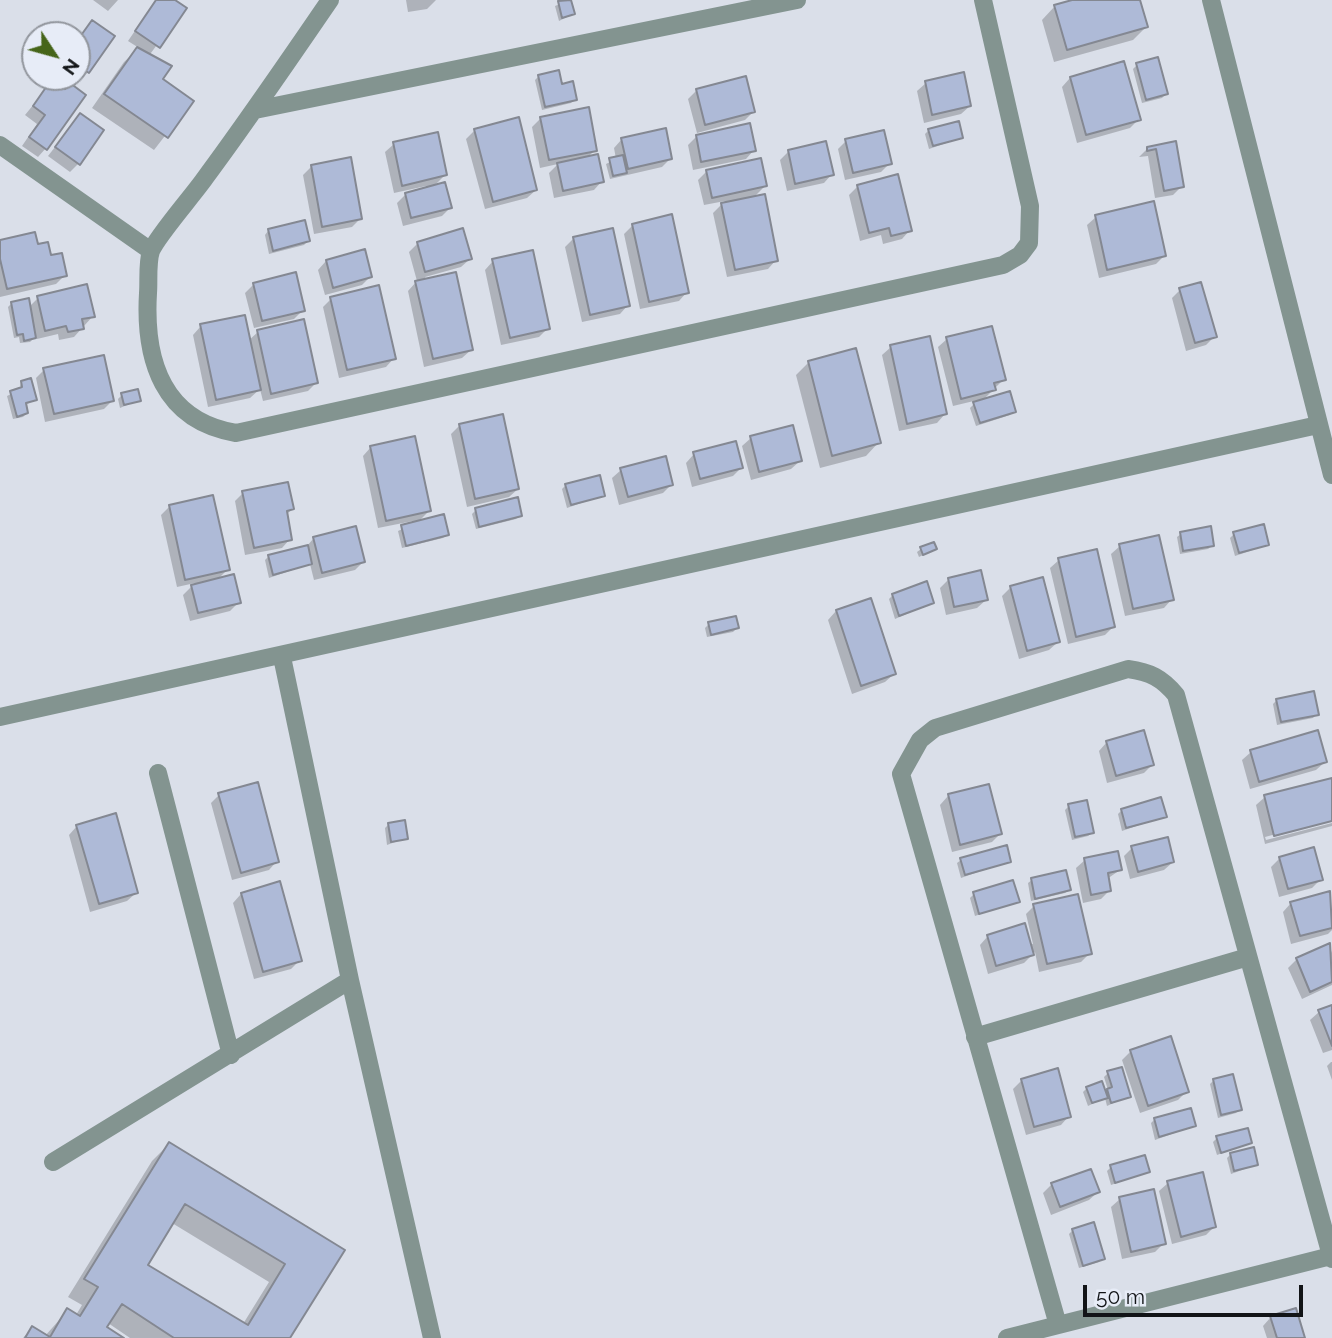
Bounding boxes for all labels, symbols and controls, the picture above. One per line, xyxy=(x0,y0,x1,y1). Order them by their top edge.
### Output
north arrow xyxy=(21,21,91,91)
text: N xyxy=(58,55,85,79)
scale bar xyxy=(1087,1272,1308,1316)
text: 50 m xyxy=(1096,1284,1145,1309)

